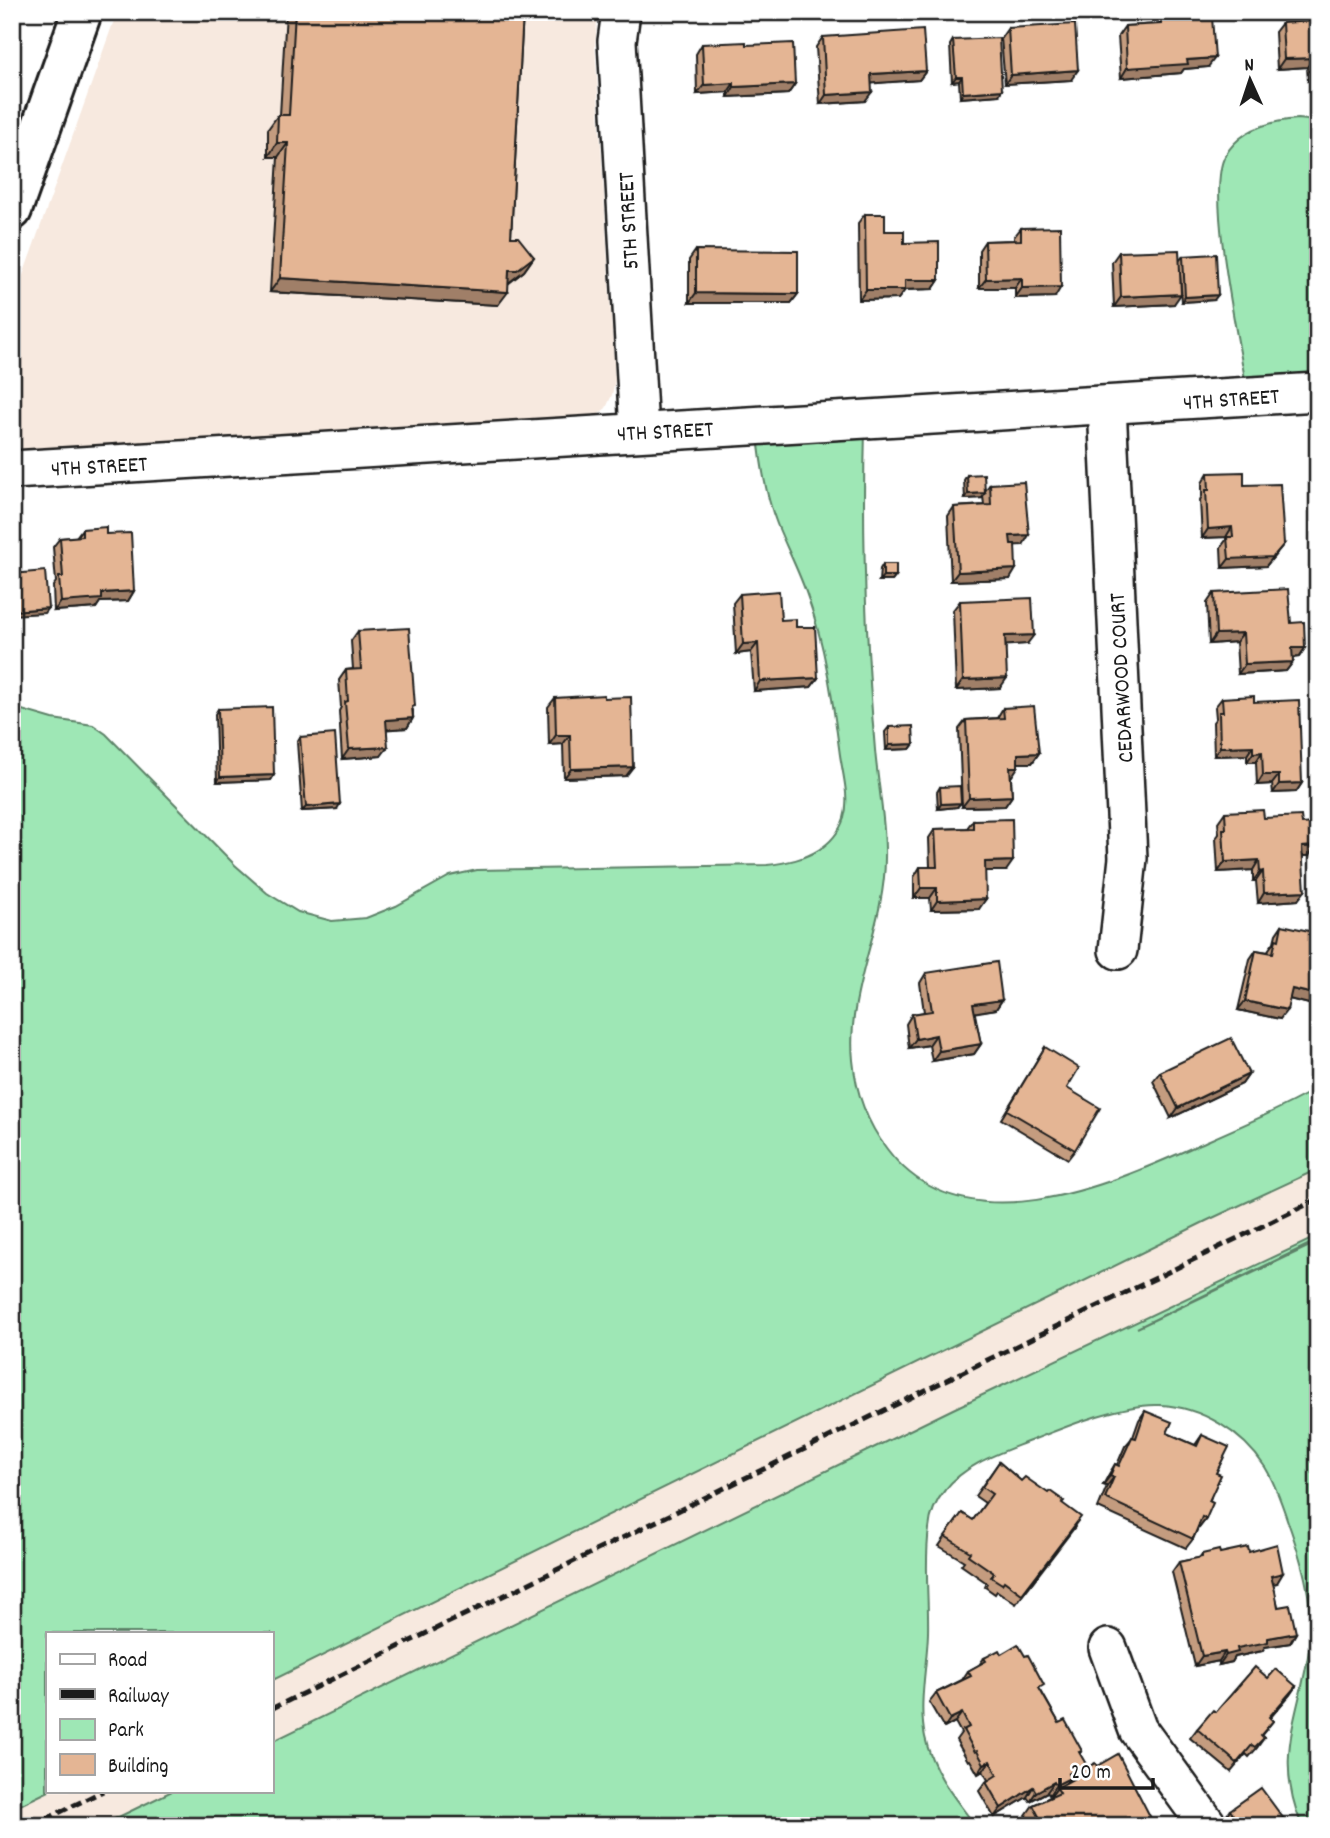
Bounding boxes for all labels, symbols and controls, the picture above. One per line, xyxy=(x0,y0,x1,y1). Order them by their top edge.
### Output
north arrow xyxy=(1214,46,1284,116)
text: N xyxy=(1244,53,1255,80)
street label: 5TH STREET xyxy=(611,171,650,270)
street label: 4TH STREET xyxy=(1182,382,1280,421)
street label: 4TH STREET xyxy=(616,414,714,452)
street label: 4TH STREET xyxy=(50,449,148,487)
street label: CEDARWOOD COURT xyxy=(1103,592,1144,764)
legend xyxy=(46,1632,273,1792)
text: Road xyxy=(108,1647,147,1677)
text: Railway xyxy=(108,1683,169,1713)
text: Park xyxy=(108,1717,144,1747)
scale bar xyxy=(1060,1747,1153,1791)
text: Building xyxy=(108,1753,168,1783)
text: 20 m xyxy=(1071,1759,1111,1789)

